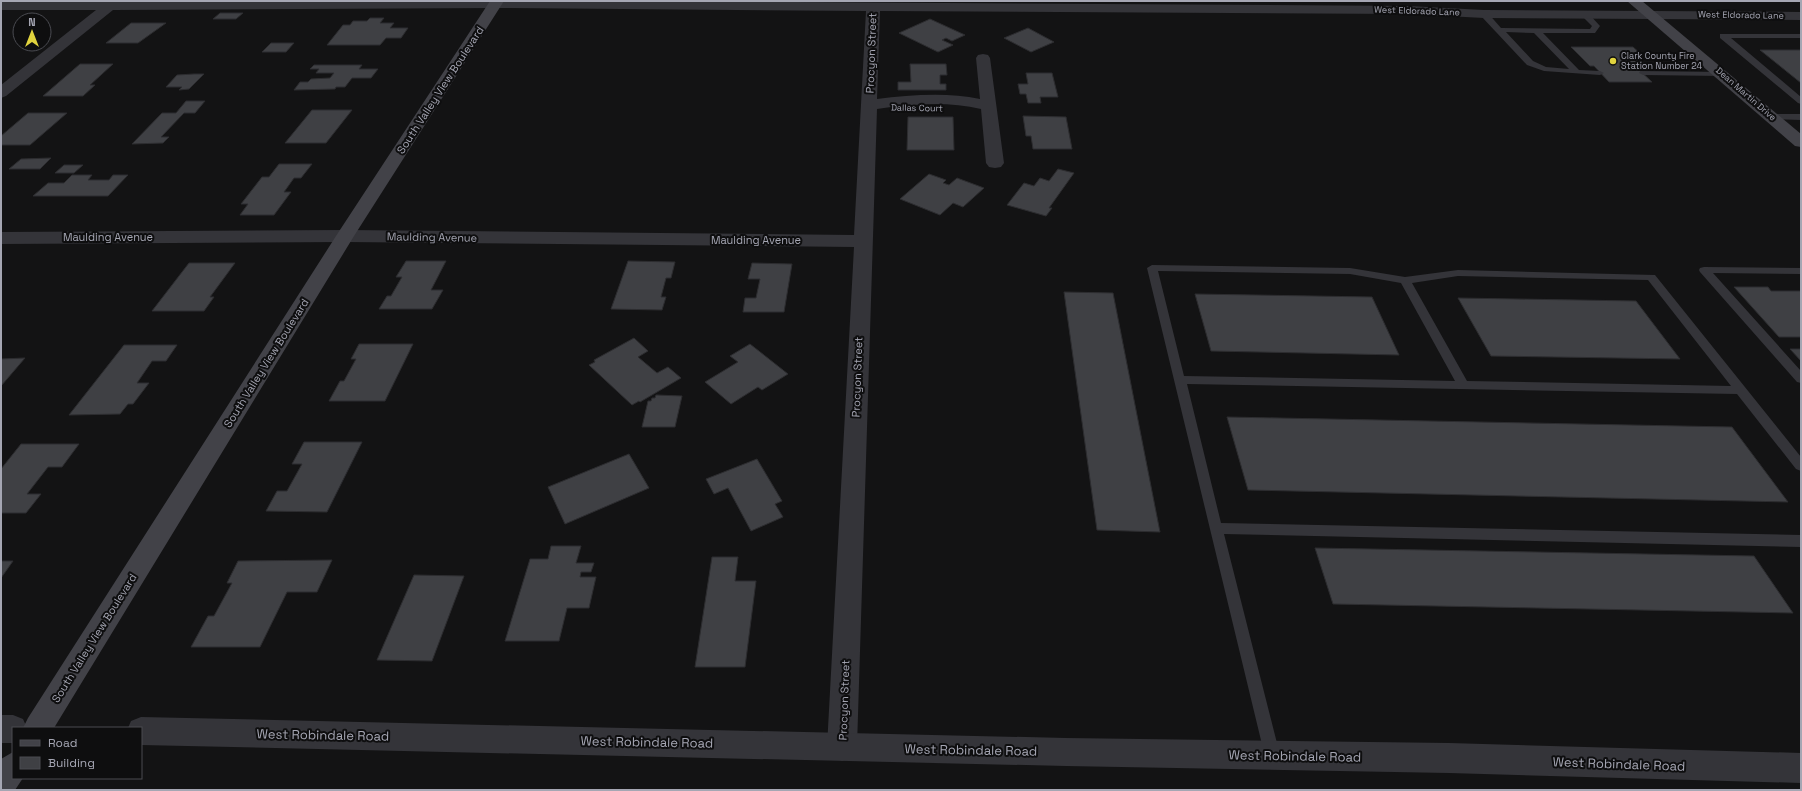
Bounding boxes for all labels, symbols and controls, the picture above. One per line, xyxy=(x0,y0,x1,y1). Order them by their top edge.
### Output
street label: West Eldorado Lane xyxy=(1374,4,1460,18)
street label: West Eldorado Lane xyxy=(1698,8,1784,22)
north arrow xyxy=(12,12,52,52)
street label: Procyon Street xyxy=(863,12,879,94)
text: N xyxy=(28,15,36,29)
street label: South Valley View Boulevard xyxy=(393,24,487,156)
place label: Clark County Fire Station Number 24 xyxy=(1621,50,1702,72)
marker: Clark County Fire Station Number 24 xyxy=(1608,56,1618,66)
street label: Dean Martin Drive xyxy=(1713,64,1779,124)
street label: Dallas Court xyxy=(891,102,943,114)
street label: Maulding Avenue xyxy=(387,229,477,245)
street label: Maulding Avenue xyxy=(63,230,153,244)
street label: Maulding Avenue xyxy=(711,233,801,247)
street label: South Valley View Boulevard xyxy=(221,296,311,430)
street label: Procyon Street xyxy=(849,336,865,418)
street label: South Valley View Boulevard xyxy=(49,571,139,705)
street label: Procyon Street xyxy=(836,659,852,741)
street label: West Robindale Road xyxy=(257,725,389,745)
legend xyxy=(12,727,142,779)
street label: West Robindale Road xyxy=(581,732,713,752)
text: Road xyxy=(48,735,77,751)
street label: West Robindale Road xyxy=(905,740,1037,760)
street label: West Robindale Road xyxy=(1229,746,1361,766)
street label: West Robindale Road xyxy=(1552,753,1686,775)
text: Building xyxy=(48,755,95,771)

